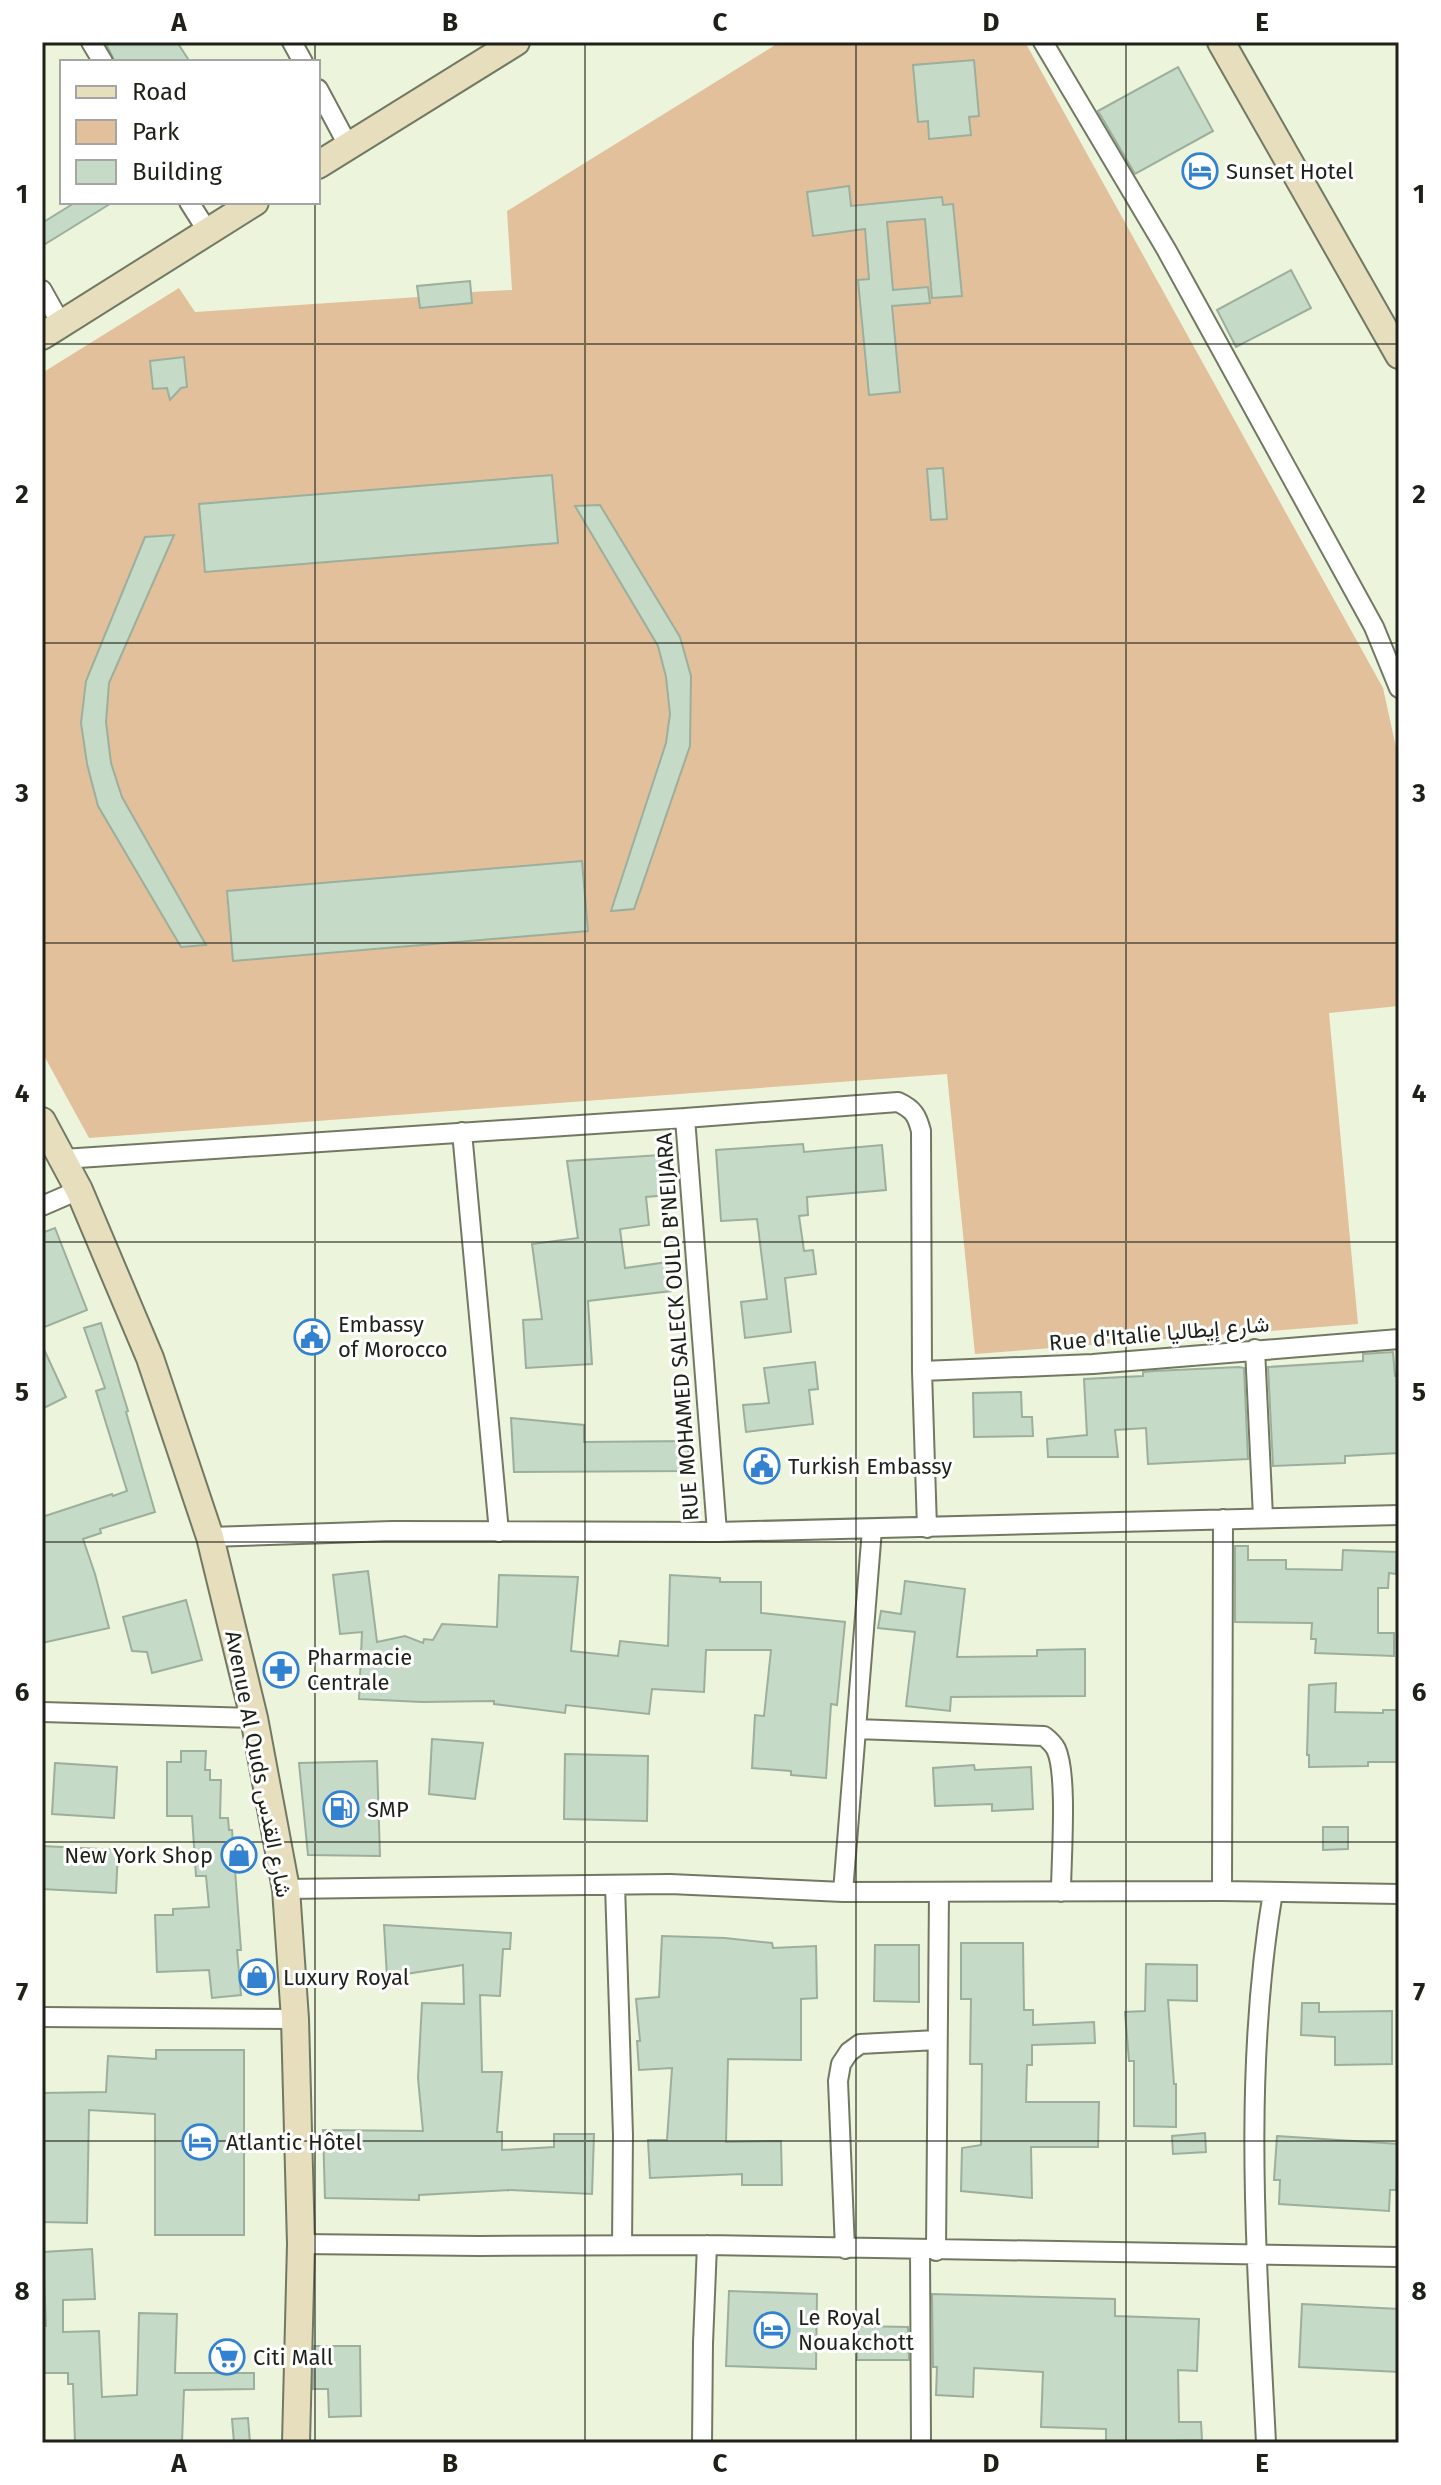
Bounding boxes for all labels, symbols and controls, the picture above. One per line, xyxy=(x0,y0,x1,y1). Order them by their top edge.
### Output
text: A xyxy=(170,7,187,38)
text: B xyxy=(442,7,458,38)
text: C xyxy=(713,7,728,38)
text: D xyxy=(983,7,1000,38)
text: E xyxy=(1255,7,1269,38)
legend xyxy=(60,60,320,204)
text: Road xyxy=(132,78,187,106)
text: Park xyxy=(132,118,180,146)
hotel icon: Sunset Hotel xyxy=(1181,152,1219,190)
text: Building xyxy=(132,158,222,186)
place label: Sunset Hotel xyxy=(1226,158,1354,185)
text: 1 xyxy=(16,179,28,210)
text: 1 xyxy=(1413,179,1425,210)
text: 2 xyxy=(15,479,29,510)
text: 2 xyxy=(1412,479,1426,510)
text: 3 xyxy=(14,778,29,809)
text: 3 xyxy=(1411,778,1426,809)
text: 4 xyxy=(15,1078,30,1109)
text: 4 xyxy=(1412,1078,1427,1109)
street label: RUE MOHAMED SALECK OULD B'NEIJARA xyxy=(650,1132,705,1522)
street label: Rue d'Italie شارع إيطاليا xyxy=(1048,1310,1270,1358)
place label: Embassy of Morocco xyxy=(338,1311,448,1363)
public building icon: Embassy of Morocco xyxy=(293,1318,331,1356)
text: 5 xyxy=(15,1377,29,1408)
text: 5 xyxy=(1412,1377,1426,1408)
public building icon: Turkish Embassy xyxy=(743,1447,781,1485)
place label: Turkish Embassy xyxy=(788,1453,952,1480)
street label: Avenue Al Quds شارع القدس xyxy=(218,1628,298,1900)
place label: Pharmacie Centrale xyxy=(307,1644,412,1696)
pharmacy icon: Pharmacie Centrale xyxy=(262,1651,300,1689)
text: 6 xyxy=(15,1677,30,1708)
text: 6 xyxy=(1412,1677,1427,1708)
fuel station icon: SMP xyxy=(322,1790,360,1828)
place label: SMP xyxy=(367,1796,409,1823)
shop icon: New York Shop xyxy=(220,1836,258,1874)
place label: New York Shop xyxy=(64,1842,213,1869)
shop icon: Luxury Royal xyxy=(238,1958,276,1996)
place label: Luxury Royal xyxy=(283,1964,409,1991)
text: 7 xyxy=(16,1977,28,2008)
text: 7 xyxy=(1413,1977,1425,2008)
hotel icon: Atlantic Hôtel xyxy=(181,2123,219,2161)
place label: Atlantic Hôtel xyxy=(226,2129,362,2156)
text: 8 xyxy=(14,2276,30,2307)
text: 8 xyxy=(1411,2276,1427,2307)
place label: Le Royal Nouakchott xyxy=(798,2304,914,2356)
hotel icon: Le Royal Nouakchott xyxy=(753,2311,791,2349)
supermarket icon: Citi Mall xyxy=(208,2338,246,2376)
place label: Citi Mall xyxy=(253,2344,333,2371)
text: A xyxy=(170,2448,187,2479)
text: B xyxy=(442,2448,458,2479)
text: C xyxy=(713,2448,728,2479)
text: D xyxy=(983,2448,1000,2479)
text: E xyxy=(1255,2448,1269,2479)

